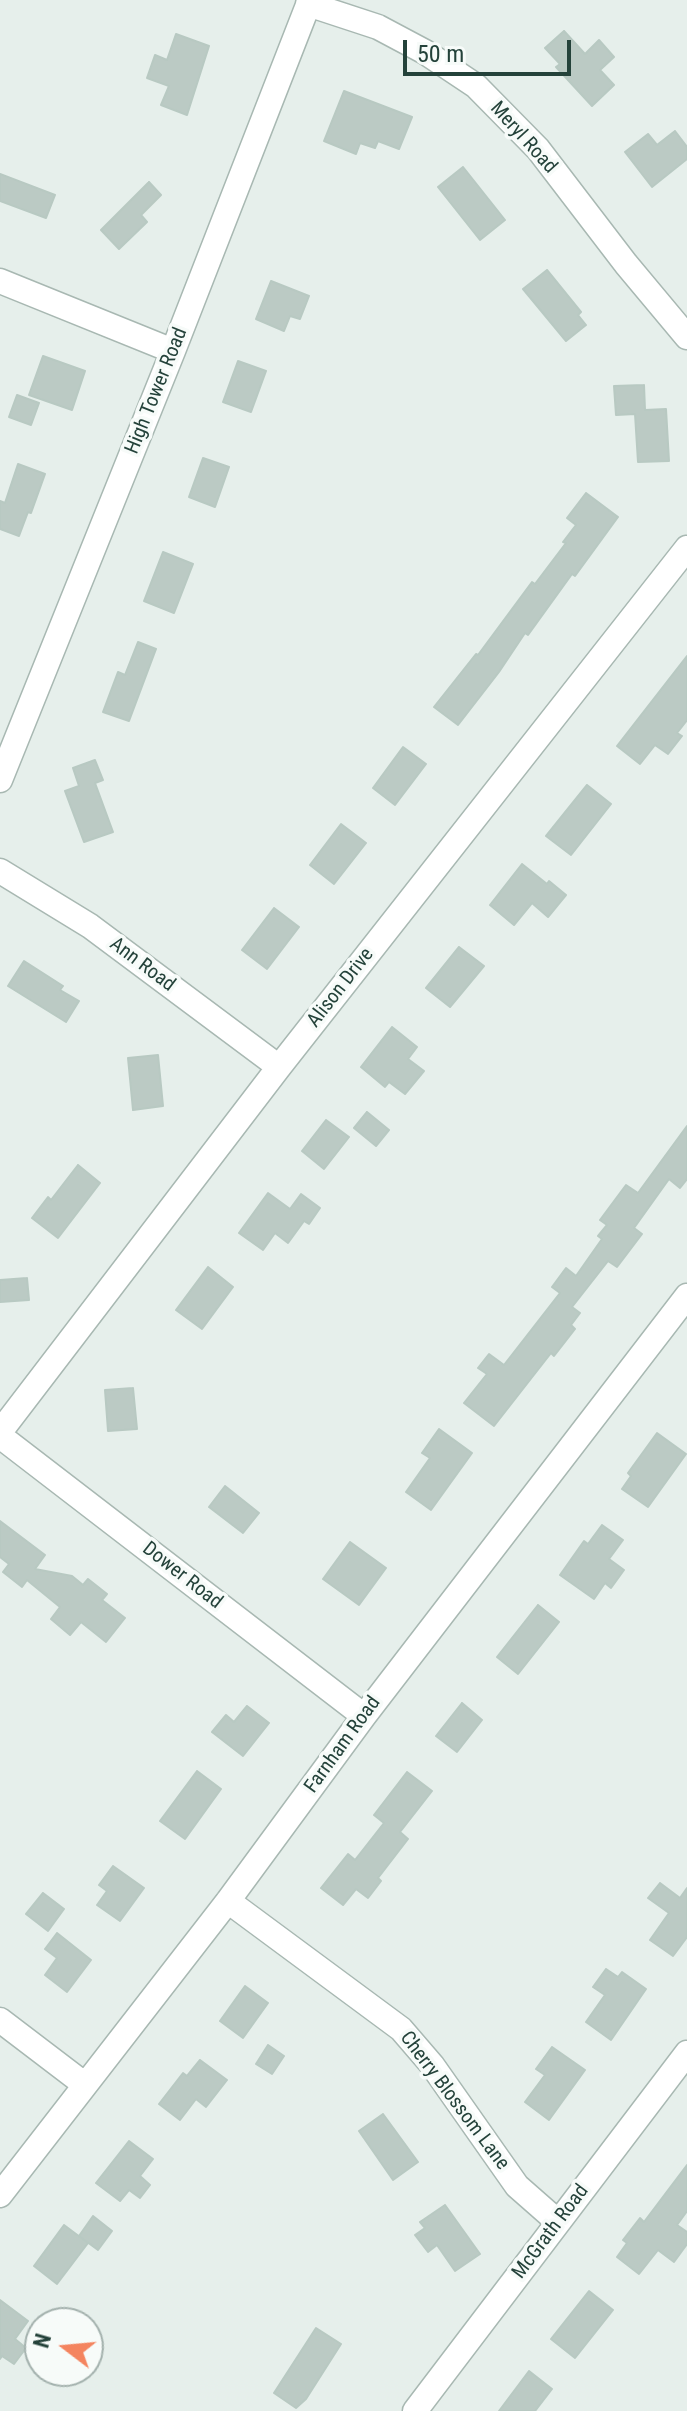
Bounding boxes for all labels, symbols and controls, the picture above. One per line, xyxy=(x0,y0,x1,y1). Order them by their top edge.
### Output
scale bar xyxy=(407,24,575,74)
text: 50 m xyxy=(417,40,464,68)
street label: Meryl Road xyxy=(485,97,561,179)
street label: High Tower Road xyxy=(121,324,193,458)
street label: Ann Road xyxy=(105,933,179,997)
street label: Alison Drive xyxy=(303,944,379,1032)
street label: Dower Road xyxy=(137,1537,227,1615)
street label: Farnham Road xyxy=(300,1692,386,1798)
street label: Cherry Blossom Lane xyxy=(394,2027,514,2175)
street label: McGrath Road xyxy=(508,2180,594,2284)
north arrow xyxy=(24,2307,104,2387)
text: N xyxy=(28,2331,56,2351)

